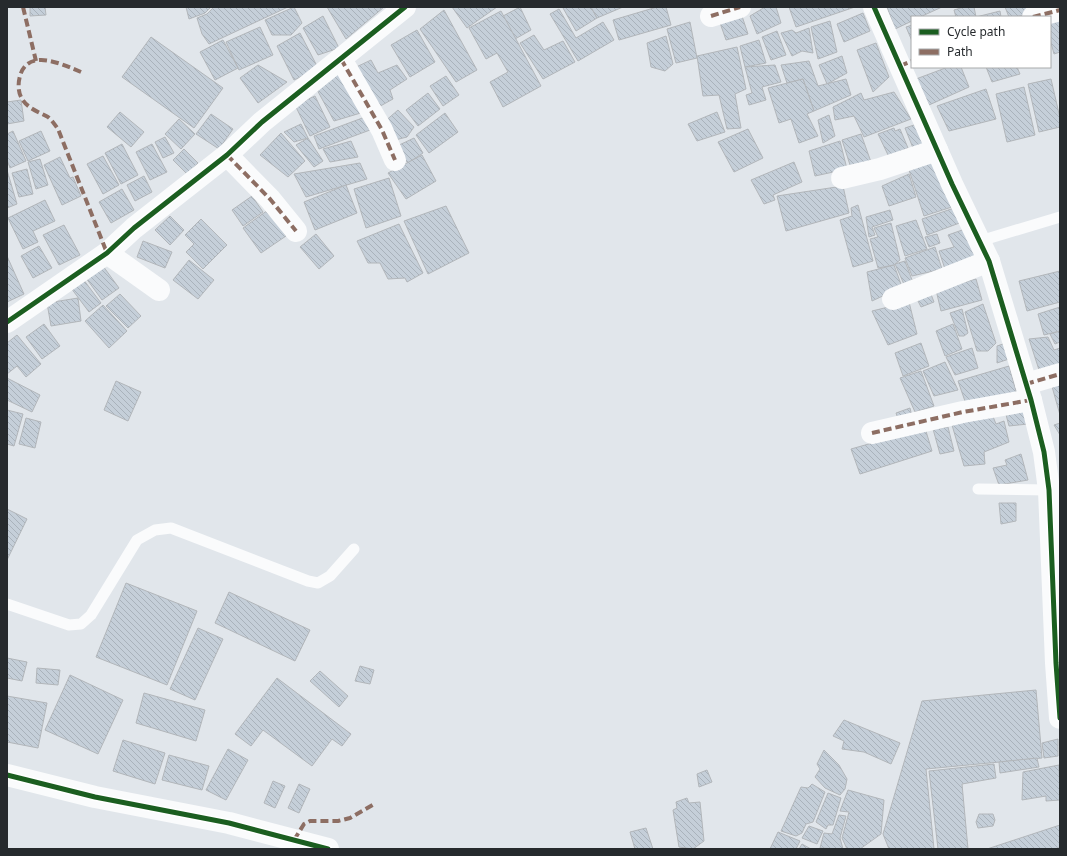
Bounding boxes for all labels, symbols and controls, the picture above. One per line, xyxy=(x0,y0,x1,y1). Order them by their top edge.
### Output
legend xyxy=(911,16,1051,68)
text: Cycle path xyxy=(947,23,1005,40)
text: Path xyxy=(947,43,973,60)

